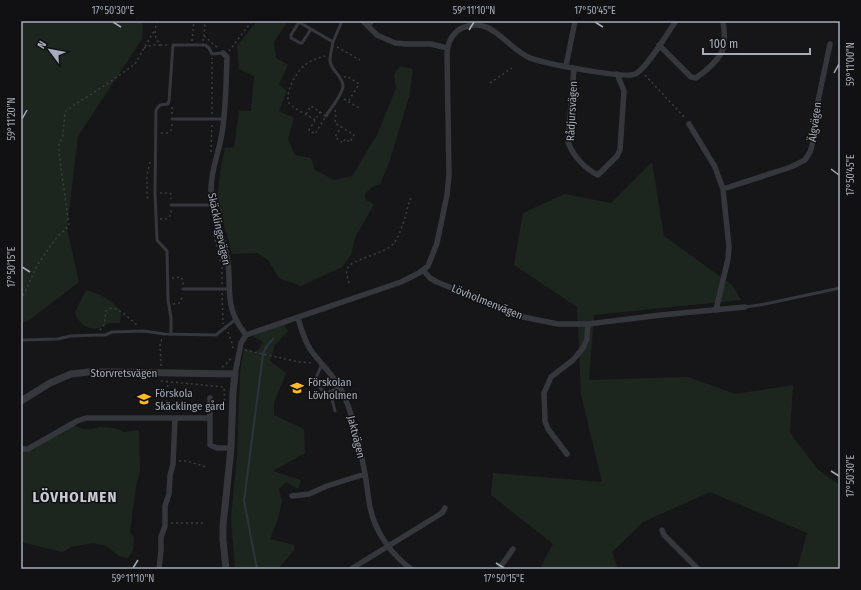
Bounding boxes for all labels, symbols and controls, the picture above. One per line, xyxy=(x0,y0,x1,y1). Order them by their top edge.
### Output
text: 17°50'30"E xyxy=(92,5,135,17)
text: 59°11'10"N xyxy=(453,5,495,17)
text: 17°50'45"E xyxy=(574,5,616,17)
north arrow xyxy=(30,30,70,70)
scale bar xyxy=(703,30,810,56)
text: 100 m xyxy=(709,37,738,51)
text: N xyxy=(35,39,49,51)
text: 59°11'00"N xyxy=(845,42,857,86)
street label: Rådjursvägen xyxy=(564,81,580,141)
text: 59°11'20"N xyxy=(6,97,18,141)
street label: Älgvägen xyxy=(806,101,824,143)
text: 17°50'45"E xyxy=(845,154,857,196)
street label: Skäcklingevägen xyxy=(205,192,233,266)
text: 17°50'15"E xyxy=(6,246,18,288)
street label: Lövholmenvägen xyxy=(450,282,524,322)
street label: Storvretsvägen xyxy=(91,367,157,380)
place label: Förskolan Lövholmen xyxy=(308,376,357,402)
school or university icon: Förskolan Lövholmen xyxy=(289,380,305,396)
place label: Förskola Skäcklinge gård xyxy=(155,387,225,413)
school or university icon: Förskola Skäcklinge gård xyxy=(136,391,152,407)
street label: Jaktvägen xyxy=(344,414,368,460)
text: 17°50'30"E xyxy=(845,454,857,497)
district label: LÖVHOLMEN xyxy=(33,488,117,506)
text: 59°11'10"N xyxy=(112,573,154,585)
text: 17°50'15"E xyxy=(483,573,525,585)

